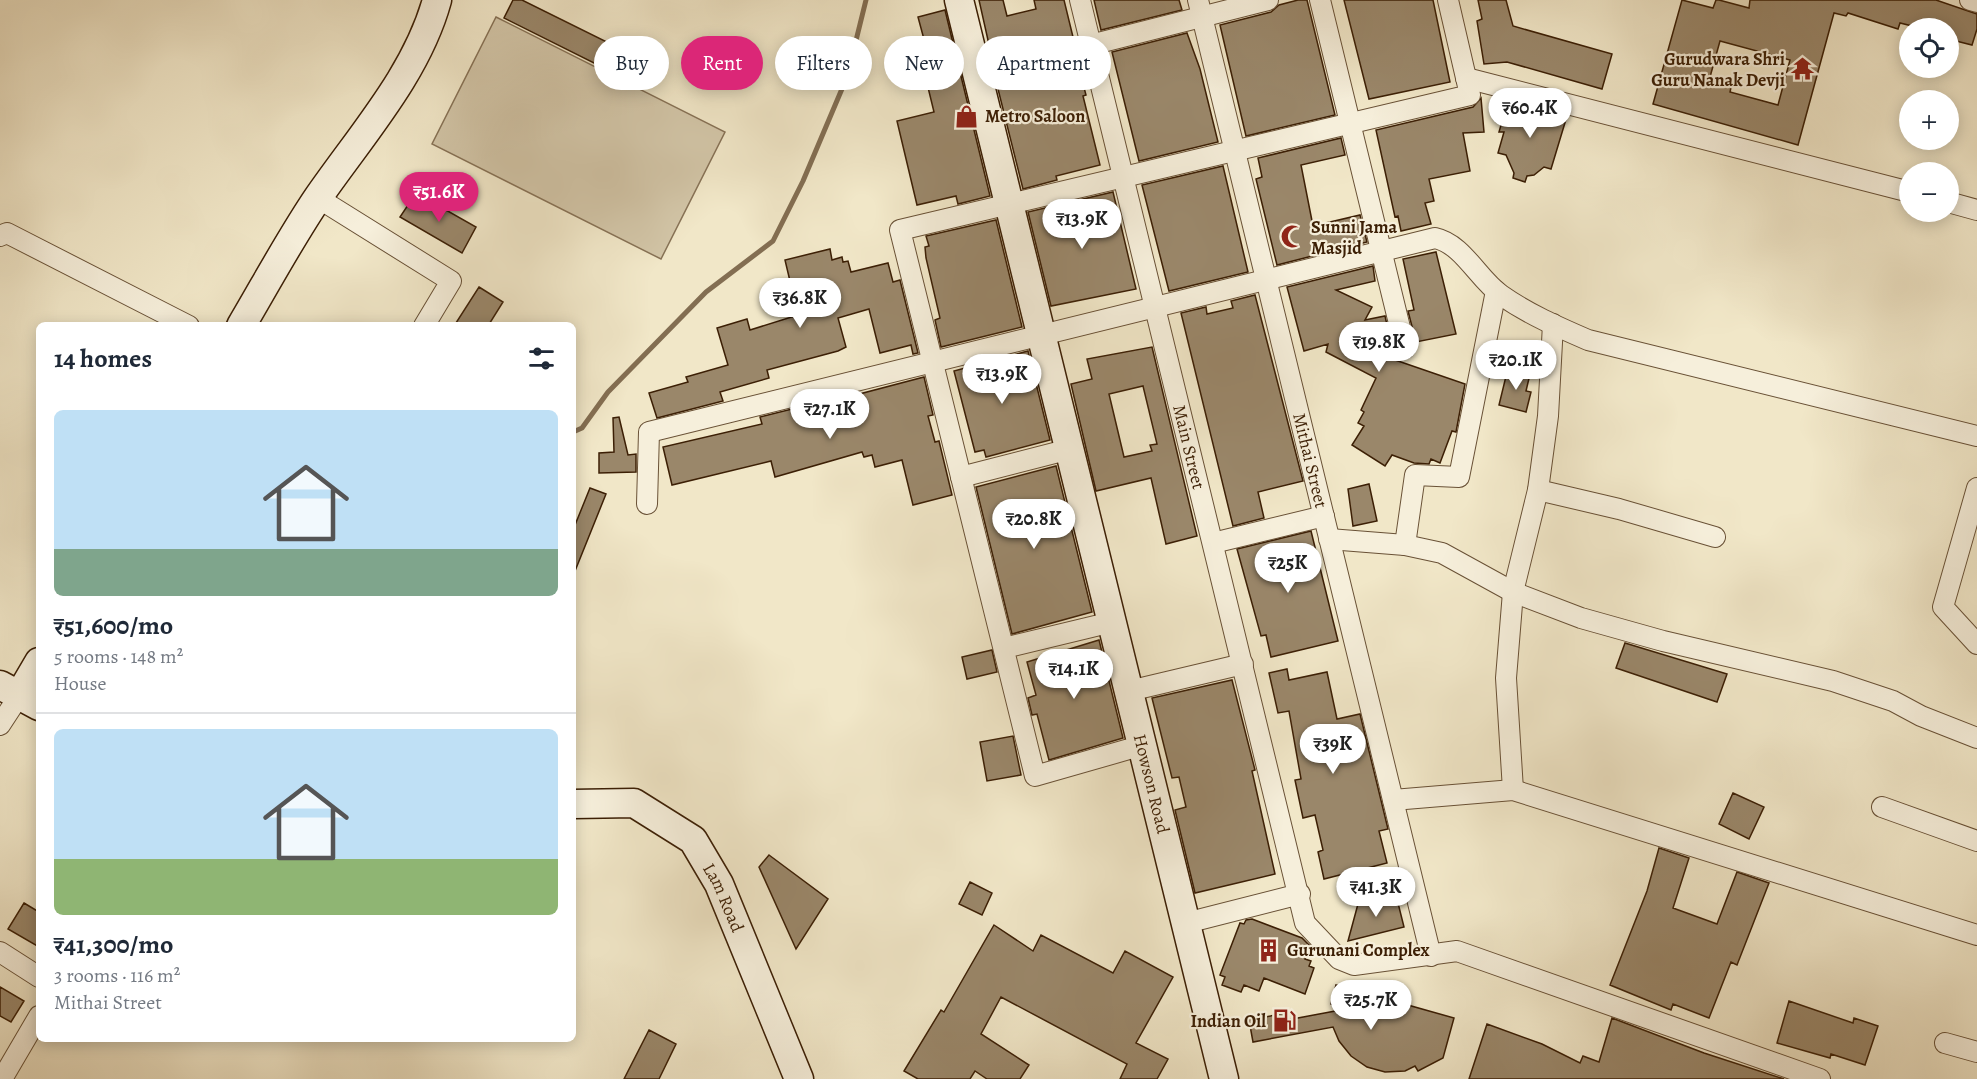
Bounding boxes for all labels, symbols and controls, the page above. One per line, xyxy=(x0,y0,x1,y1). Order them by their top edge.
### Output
map controls xyxy=(1899,18,1959,222)
button: locate xyxy=(1899,18,1959,78)
chip: Buy xyxy=(594,36,669,90)
chip: Rent xyxy=(681,36,763,90)
chip: Filters xyxy=(775,36,872,90)
chip: New xyxy=(884,36,964,90)
chip: Apartment xyxy=(976,36,1111,90)
place label: Gurudwara Shri Guru Nanak Devji xyxy=(1651,47,1785,92)
temple icon: Gurudwara Shri Guru Nanak Devji xyxy=(1790,56,1816,82)
pin: ₹60.4K xyxy=(1481,88,1579,139)
button: + xyxy=(1899,90,1959,150)
text: ₹60.4K xyxy=(1503,94,1557,121)
shop icon: Metro Saloon xyxy=(954,103,980,129)
place label: Metro Saloon xyxy=(985,104,1085,128)
button: − xyxy=(1899,162,1959,222)
pin: ₹51.6K xyxy=(390,172,488,223)
text: ₹51.6K xyxy=(413,178,465,205)
pin: ₹13.9K xyxy=(1033,199,1131,250)
text: ₹13.9K xyxy=(1056,205,1108,232)
place label: Sunni Jama Masjid xyxy=(1311,215,1398,260)
mosque icon: Sunni Jama Masjid xyxy=(1280,224,1306,250)
pin: ₹36.8K xyxy=(751,278,849,329)
text: ₹36.8K xyxy=(773,284,827,311)
pin: ₹19.8K xyxy=(1330,322,1428,373)
text: ₹19.8K xyxy=(1353,328,1405,355)
pin: ₹20.1K xyxy=(1467,340,1565,391)
text: 14 homes xyxy=(54,341,152,376)
icon: filters xyxy=(525,342,558,375)
text: ₹20.1K xyxy=(1490,346,1543,373)
pin: ₹13.9K xyxy=(953,354,1051,405)
text: ₹13.9K xyxy=(976,360,1028,387)
pin: ₹27.1K xyxy=(781,389,879,440)
text: ₹27.1K xyxy=(804,395,856,422)
street label: Main Street xyxy=(1167,402,1211,492)
street label: Mithai Street xyxy=(1287,411,1333,511)
icon: home xyxy=(252,449,360,557)
pin: ₹20.8K xyxy=(985,499,1083,550)
text: ₹20.8K xyxy=(1006,505,1062,532)
pin: ₹25K xyxy=(1252,543,1324,594)
text: ₹25K xyxy=(1269,549,1307,576)
text: ₹51,600/mo xyxy=(54,608,173,643)
text: 5 rooms · 148 m² xyxy=(54,643,183,670)
pin: ₹14.1K xyxy=(1025,649,1123,700)
text: ₹14.1K xyxy=(1049,655,1099,682)
text: House xyxy=(54,670,106,697)
pin: ₹39K xyxy=(1297,724,1369,775)
text: ₹39K xyxy=(1314,730,1352,757)
street label: Howson Road xyxy=(1128,731,1175,836)
icon: home xyxy=(252,768,360,876)
street label: Lam Road xyxy=(697,858,750,936)
pin: ₹41.3K xyxy=(1327,867,1425,918)
text: ₹41.3K xyxy=(1350,873,1402,900)
text: ₹41,300/mo xyxy=(54,927,173,962)
building icon: Gurunani Complex xyxy=(1256,937,1282,963)
place label: Gurunani Complex xyxy=(1287,938,1430,962)
text: 3 rooms · 116 m² xyxy=(54,962,180,989)
pin: ₹25.7K xyxy=(1322,980,1420,1031)
text: ₹25.7K xyxy=(1345,986,1397,1013)
text: Mithai Street xyxy=(54,989,162,1016)
fuel station icon: Indian Oil xyxy=(1271,1008,1297,1034)
place label: Indian Oil xyxy=(1190,1009,1266,1033)

